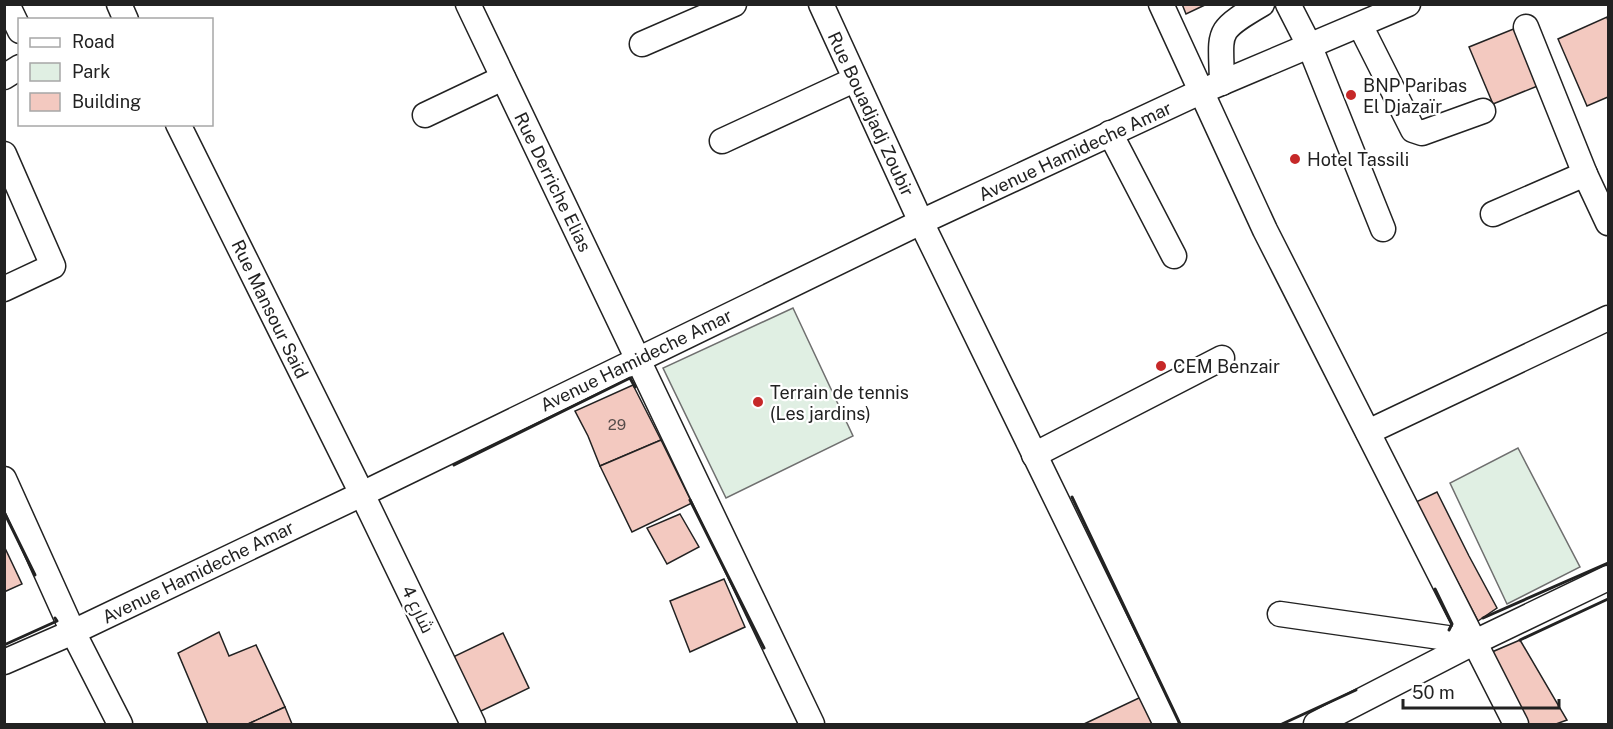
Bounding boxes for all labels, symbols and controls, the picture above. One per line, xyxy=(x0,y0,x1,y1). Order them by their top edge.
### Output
legend xyxy=(18,18,213,126)
street label: Rue Bouadjadj Zoubir xyxy=(824,28,918,200)
text: Road xyxy=(72,31,115,52)
text: Park xyxy=(72,61,110,82)
place label: BNP Paribas El Djazaïr xyxy=(1363,75,1467,117)
marker: BNP Paribas El Djazaïr xyxy=(1344,88,1358,102)
text: Building xyxy=(72,91,141,112)
street label: Avenue Hamideche Amar xyxy=(975,97,1175,205)
street label: Rue Derriche Elias xyxy=(510,109,596,255)
place label: Hotel Tassili xyxy=(1307,149,1409,170)
marker: Hotel Tassili xyxy=(1288,152,1302,166)
street label: Rue Mansour Said xyxy=(227,236,313,382)
street label: Avenue Hamideche Amar xyxy=(537,304,735,416)
place label: CEM Benzair xyxy=(1173,356,1280,377)
marker: CEM Benzair xyxy=(1154,359,1168,373)
place label: Terrain de tennis (Les jardins) xyxy=(770,382,909,424)
marker: Terrain de tennis (Les jardins) xyxy=(751,395,765,409)
house number: 29 xyxy=(608,416,626,433)
street label: Avenue Hamideche Amar xyxy=(99,516,297,628)
street label: شارع 4 xyxy=(396,582,439,637)
scale bar xyxy=(1403,672,1559,710)
text: 50 m xyxy=(1412,682,1455,703)

